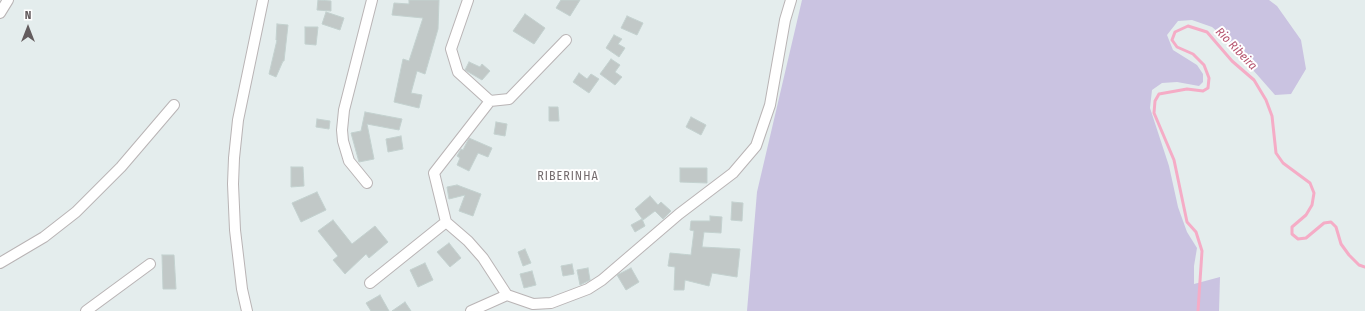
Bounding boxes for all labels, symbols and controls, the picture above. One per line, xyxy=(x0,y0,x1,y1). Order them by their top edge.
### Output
north arrow xyxy=(8,8,48,48)
text: N xyxy=(25,9,31,22)
water label: Rio Ribeira xyxy=(1212,25,1260,73)
district label: RIBERINHA xyxy=(537,170,599,184)

